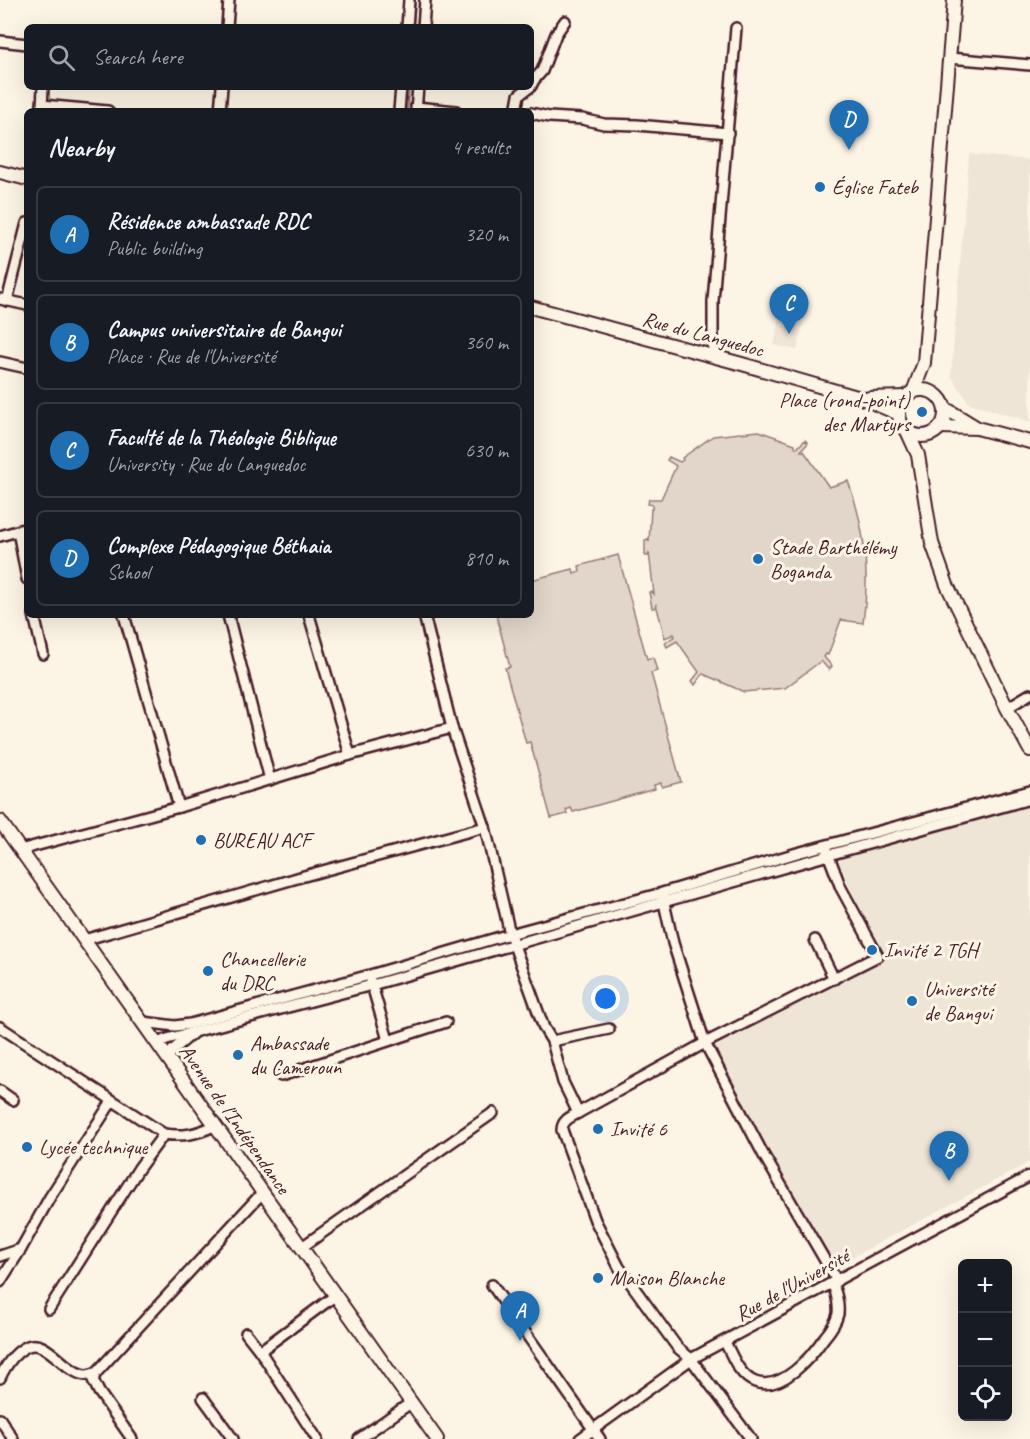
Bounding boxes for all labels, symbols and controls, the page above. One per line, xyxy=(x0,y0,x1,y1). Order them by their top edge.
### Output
search box xyxy=(24,24,534,90)
icon: search xyxy=(45,41,78,74)
text: Search here xyxy=(93,43,183,71)
pin: D xyxy=(830,100,868,150)
text: Nearby xyxy=(48,131,113,164)
text: 4 results xyxy=(451,135,510,160)
place label: Église Fateb xyxy=(832,174,920,200)
marker: Église Fateb xyxy=(813,180,827,194)
text: Résidence ambassade RDC xyxy=(107,208,309,236)
text: A xyxy=(64,222,75,247)
text: 320 m xyxy=(465,222,508,247)
text: Public building xyxy=(107,236,202,261)
pin: C xyxy=(770,284,808,334)
street label: Rue du Languedoc xyxy=(640,305,768,363)
text: Campus universitaire de Bangui xyxy=(107,316,341,344)
text: B xyxy=(64,330,75,355)
text: 360 m xyxy=(465,330,508,355)
text: Place · Rue de l'Université xyxy=(107,344,276,369)
place label: Place (rond-point) des Martyrs xyxy=(779,387,912,437)
marker: Place (rond-point) des Martyrs xyxy=(915,405,929,419)
text: Faculté de la Théologie Biblique xyxy=(107,424,336,452)
text: C xyxy=(65,438,74,463)
text: 630 m xyxy=(465,438,508,463)
text: University · Rue du Languedoc xyxy=(107,452,305,477)
text: Complexe Pédagogique Béthaia xyxy=(107,532,331,560)
place label: Stade Barthélémy Boganda xyxy=(770,534,898,584)
text: D xyxy=(64,546,75,571)
text: 810 m xyxy=(465,546,508,571)
marker: Stade Barthélémy Boganda xyxy=(751,552,765,566)
text: School xyxy=(107,560,150,585)
place label: BUREAU ACF xyxy=(213,827,315,853)
marker: BUREAU ACF xyxy=(194,833,208,847)
place label: Invité 2 TGH xyxy=(884,937,981,963)
marker: Invité 2 TGH xyxy=(865,943,879,957)
place label: Chancellerie du DRC xyxy=(220,946,306,996)
marker: Chancellerie du DRC xyxy=(201,964,215,978)
place label: Université de Bangui xyxy=(924,976,997,1026)
your location xyxy=(591,984,620,1013)
marker: Université de Bangui xyxy=(905,994,919,1008)
place label: Ambassade du Cameroun xyxy=(250,1030,342,1080)
street label: Avenue de l'Indépendance xyxy=(174,1039,297,1200)
marker: Ambassade du Cameroun xyxy=(231,1048,245,1062)
place label: Invité 6 xyxy=(610,1116,667,1142)
marker: Invité 6 xyxy=(591,1122,605,1136)
pin: B xyxy=(930,1132,968,1181)
place label: Lycée technique xyxy=(39,1134,149,1160)
marker: Lycée technique xyxy=(20,1140,34,1154)
street label: Rue de l'Université xyxy=(731,1242,856,1327)
map controls xyxy=(958,1259,1012,1421)
button: + xyxy=(958,1259,1012,1313)
place label: Maison Blanche xyxy=(610,1265,725,1291)
marker: Maison Blanche xyxy=(591,1271,605,1285)
pin: A xyxy=(500,1292,540,1341)
button: − xyxy=(958,1313,1012,1367)
button: locate xyxy=(958,1367,1012,1421)

